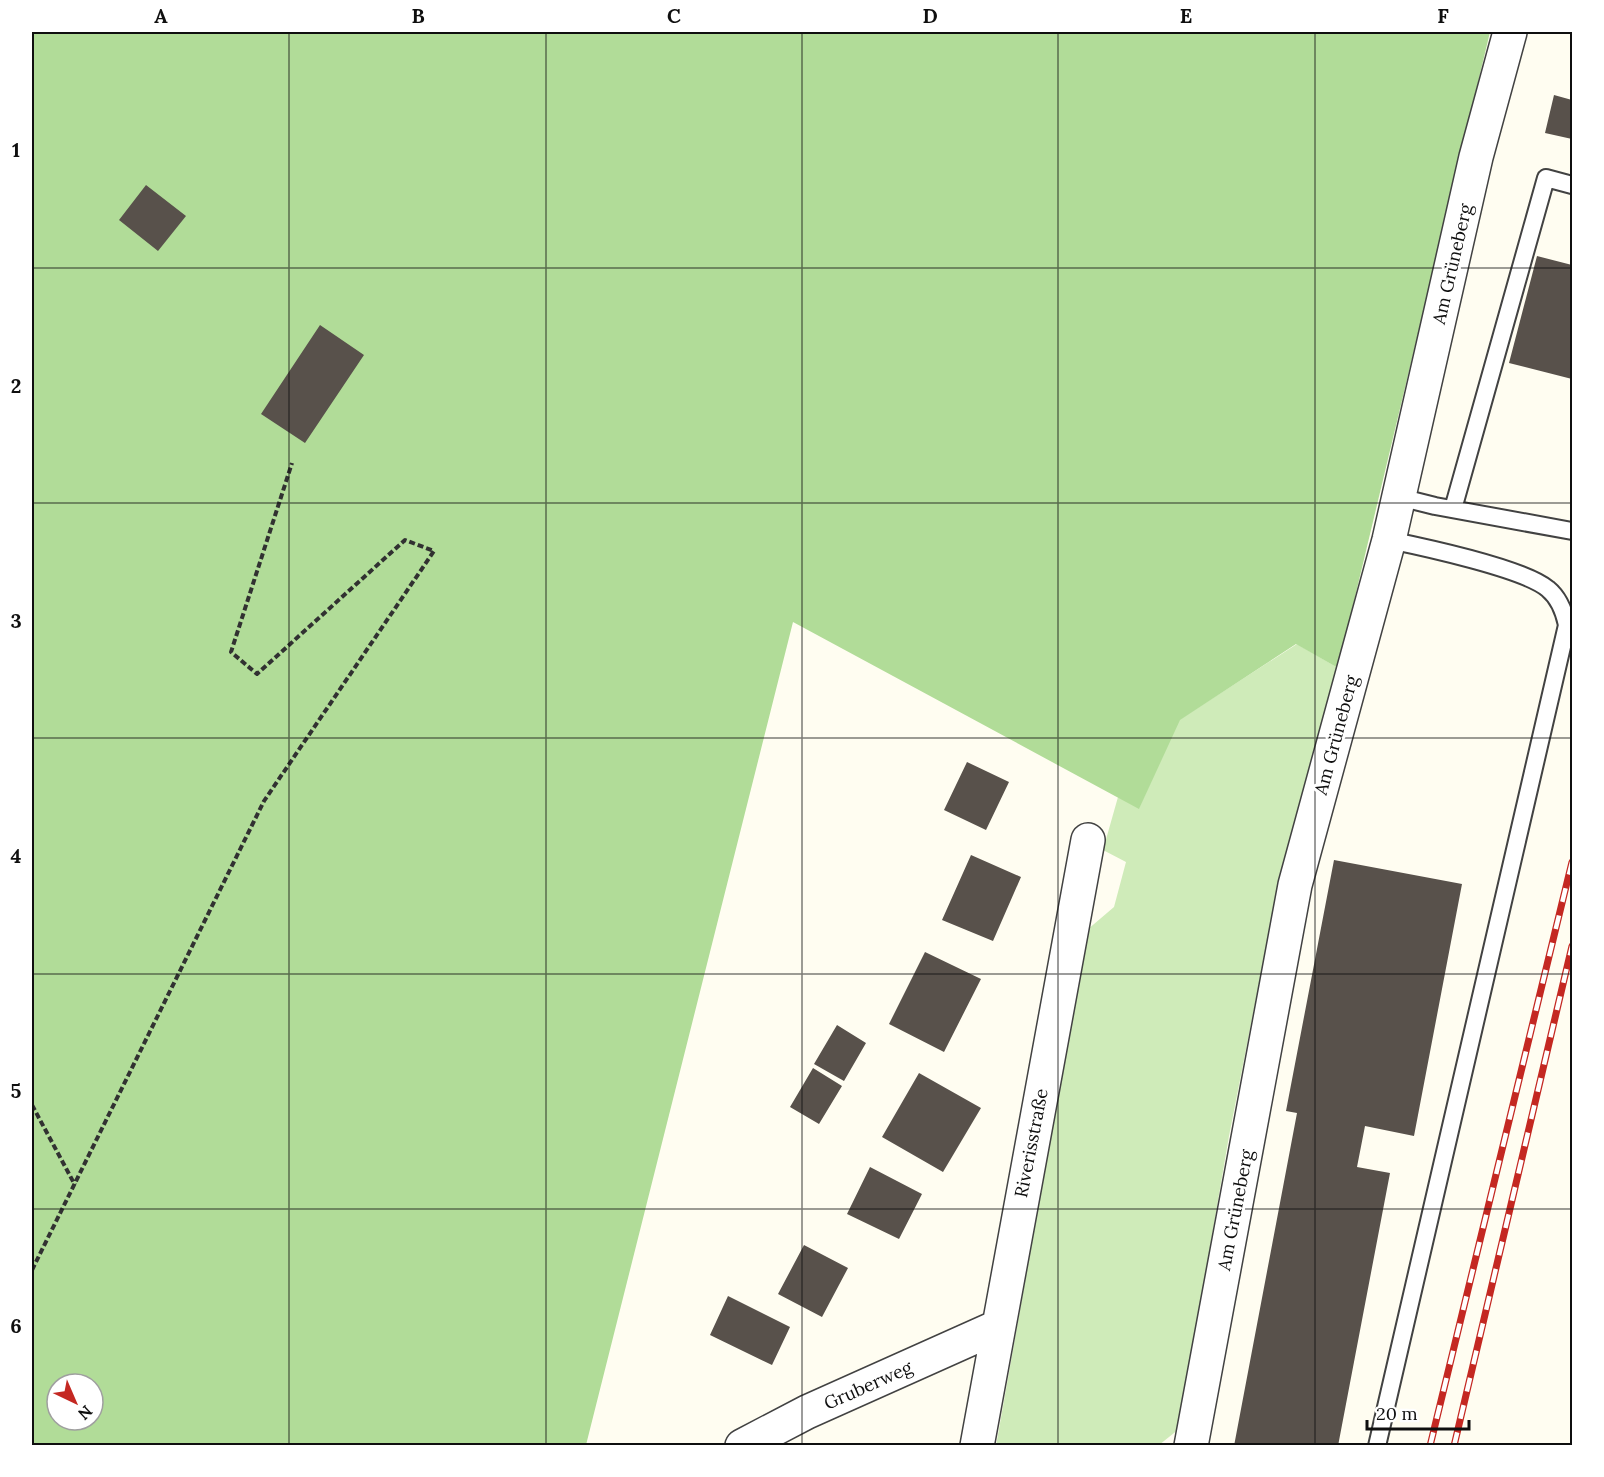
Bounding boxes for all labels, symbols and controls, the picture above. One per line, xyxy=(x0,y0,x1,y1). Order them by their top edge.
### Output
text: A xyxy=(154,3,168,28)
text: B xyxy=(411,3,425,28)
text: C xyxy=(667,3,681,28)
text: D xyxy=(922,3,938,28)
text: E xyxy=(1180,3,1192,28)
text: F xyxy=(1437,3,1449,28)
text: 1 xyxy=(12,137,20,162)
street label: Am Grüneberg xyxy=(1427,201,1477,327)
text: 2 xyxy=(11,373,21,398)
text: 3 xyxy=(10,608,22,633)
street label: Am Grüneberg xyxy=(1309,672,1363,798)
text: 4 xyxy=(11,843,22,868)
text: 5 xyxy=(11,1078,22,1103)
street label: Riverisstraße xyxy=(1009,1086,1053,1199)
street label: Am Grüneberg xyxy=(1212,1146,1258,1273)
text: 6 xyxy=(10,1313,22,1338)
street label: Gruberweg xyxy=(820,1355,917,1415)
north arrow xyxy=(45,1372,105,1432)
scale bar xyxy=(1367,1393,1469,1431)
text: N xyxy=(74,1401,97,1424)
text: 20 m xyxy=(1376,1402,1418,1425)

